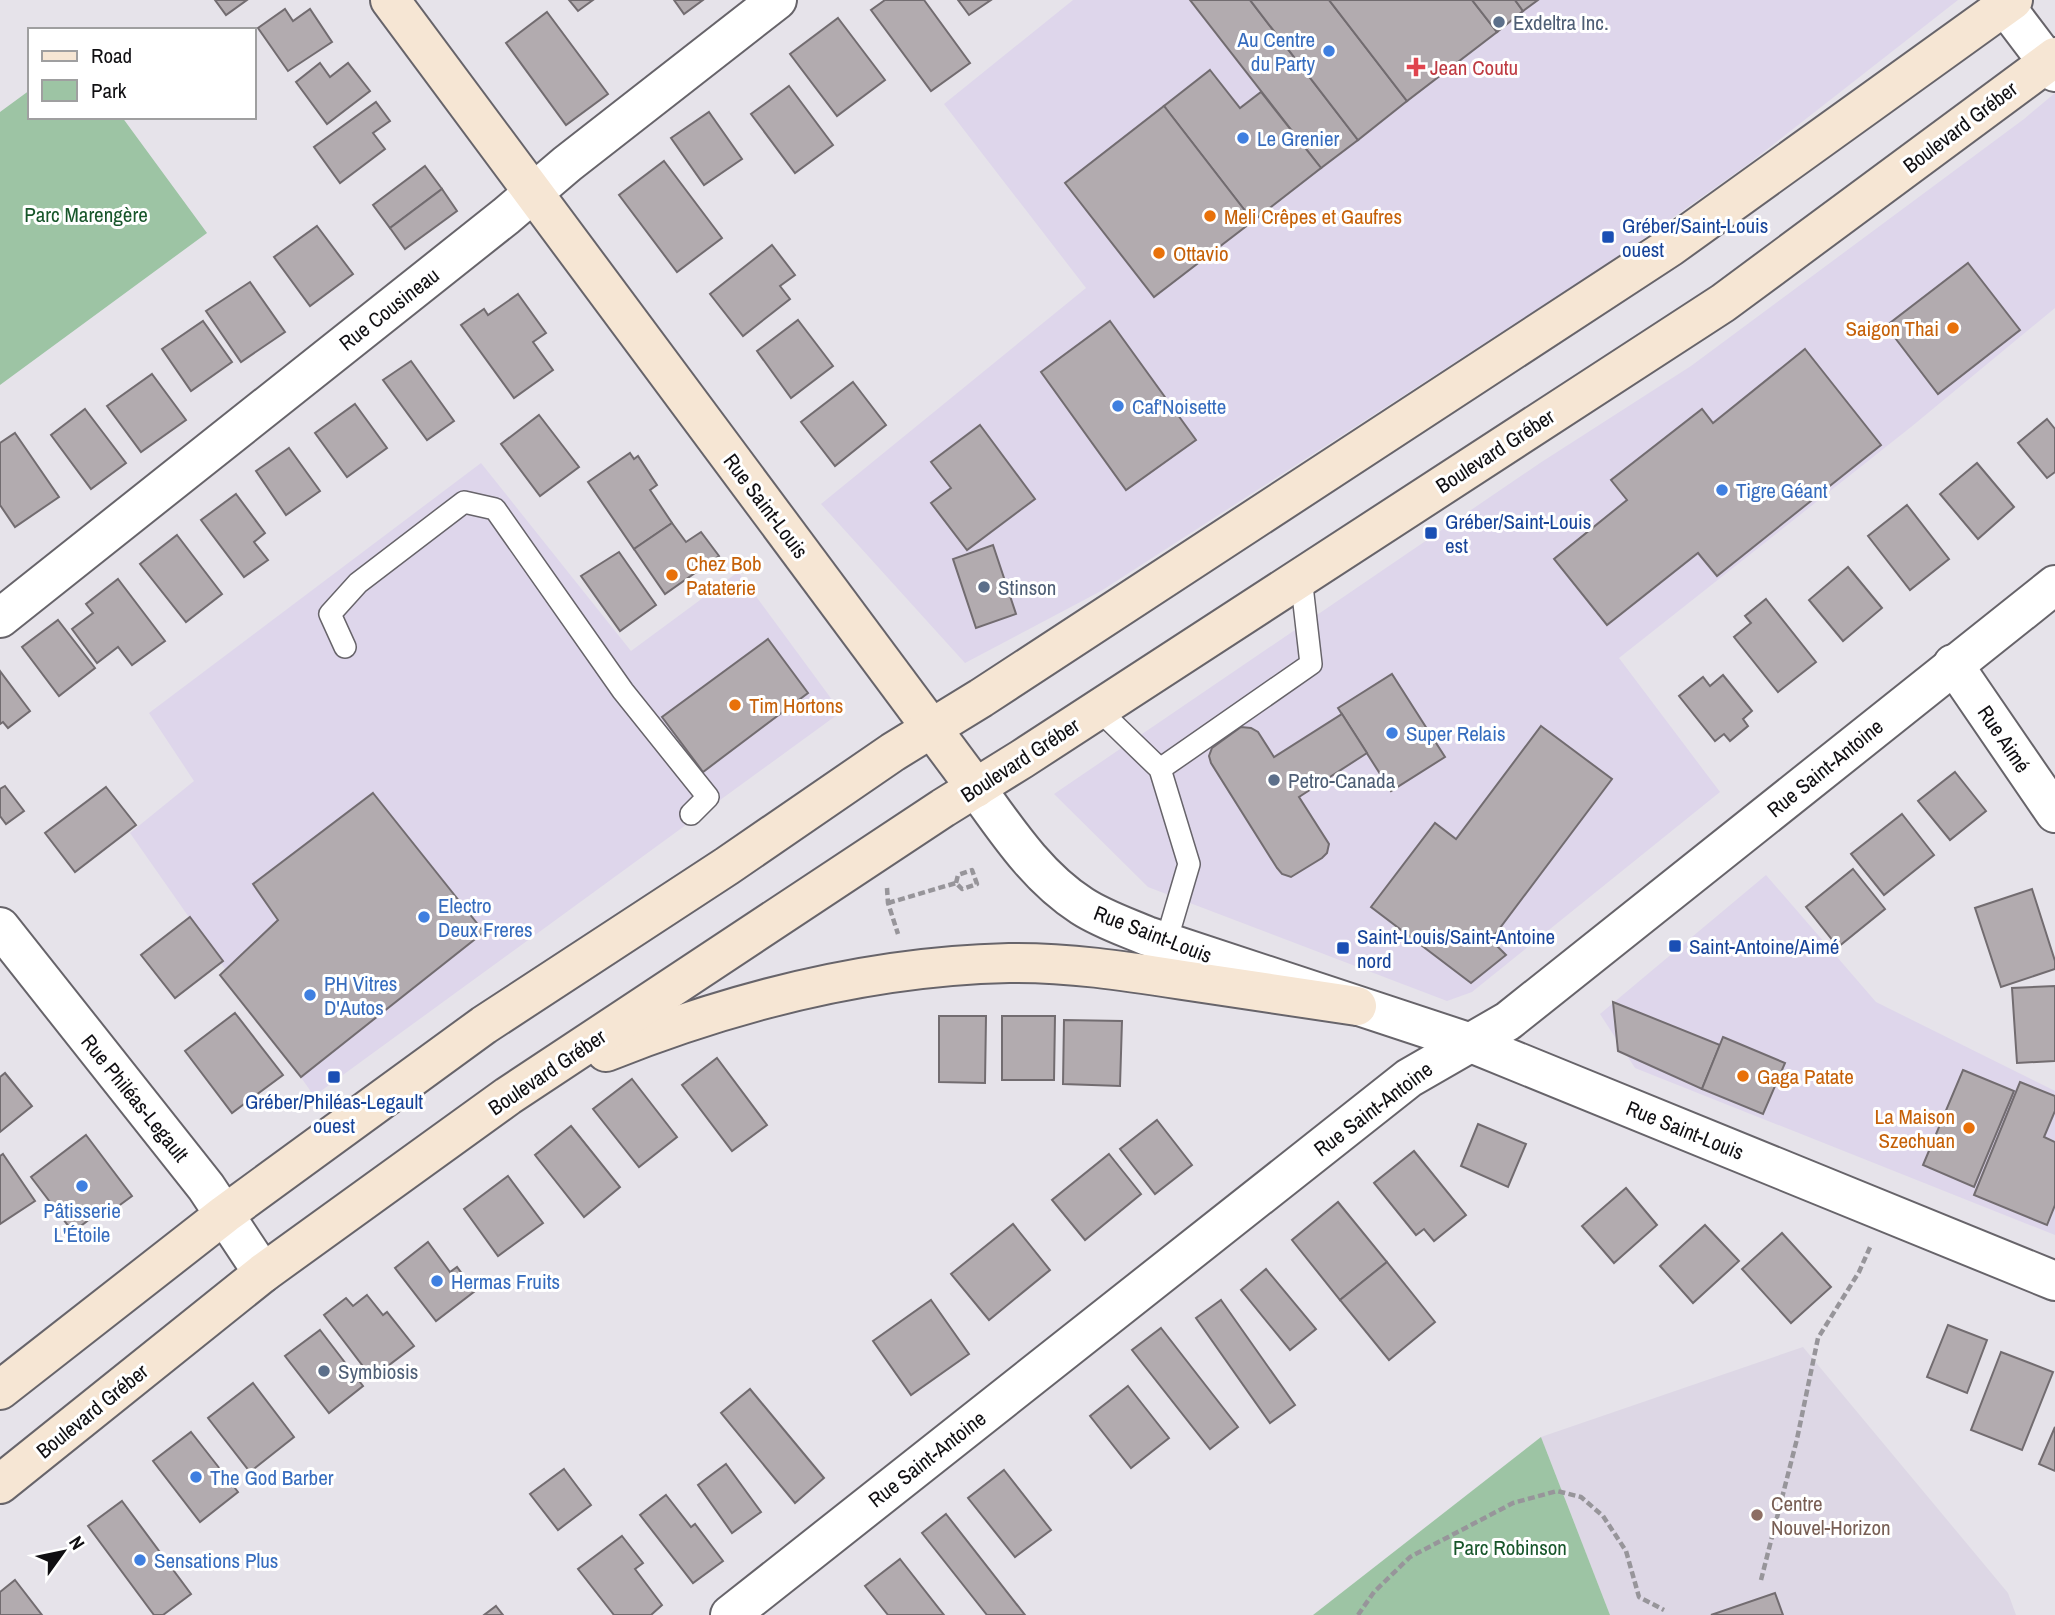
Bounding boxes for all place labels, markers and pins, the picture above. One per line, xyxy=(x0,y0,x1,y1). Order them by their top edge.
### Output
place label: Exdeltra Inc. xyxy=(1513,8,1609,37)
marker: Exdeltra Inc. xyxy=(1491,14,1507,30)
place label: Au Centre du Party xyxy=(1236,25,1315,78)
marker: Au Centre du Party xyxy=(1321,43,1337,59)
place label: Jean Coutu xyxy=(1430,53,1518,82)
marker: Jean Coutu xyxy=(1408,59,1424,75)
place label: Le Grenier xyxy=(1257,124,1340,153)
marker: Le Grenier xyxy=(1235,130,1251,146)
place label: Meli Crêpes et Gaufres xyxy=(1224,202,1402,231)
marker: Meli Crêpes et Gaufres xyxy=(1202,208,1218,224)
place label: Gréber/Saint-Louis ouest xyxy=(1622,211,1768,264)
marker: Gréber/Saint-Louis ouest xyxy=(1600,229,1616,245)
place label: Ottavio xyxy=(1173,239,1229,268)
marker: Ottavio xyxy=(1151,245,1167,261)
place label: Saigon Thai xyxy=(1845,314,1939,343)
marker: Saigon Thai xyxy=(1945,320,1961,336)
place label: Caf'Noisette xyxy=(1132,392,1226,421)
marker: Caf'Noisette xyxy=(1110,398,1126,414)
place label: Tigre Géant xyxy=(1736,476,1828,505)
marker: Tigre Géant xyxy=(1714,482,1730,498)
place label: Gréber/Saint-Louis est xyxy=(1445,507,1591,560)
marker: Gréber/Saint-Louis est xyxy=(1423,525,1439,541)
place label: Chez Bob Pataterie xyxy=(686,549,762,602)
marker: Chez Bob Pataterie xyxy=(664,567,680,583)
place label: Stinson xyxy=(998,573,1056,602)
marker: Stinson xyxy=(976,579,992,595)
place label: Tim Hortons xyxy=(749,691,843,720)
marker: Tim Hortons xyxy=(727,697,743,713)
place label: Super Relais xyxy=(1406,719,1506,748)
marker: Super Relais xyxy=(1384,725,1400,741)
place label: Petro-Canada xyxy=(1288,766,1396,795)
marker: Petro-Canada xyxy=(1266,772,1282,788)
place label: Electro Deux Freres xyxy=(438,891,533,944)
marker: Electro Deux Freres xyxy=(416,909,432,925)
place label: Saint-Louis/Saint-Antoine nord xyxy=(1357,922,1555,975)
place label: Saint-Antoine/Aimé xyxy=(1689,932,1839,961)
marker: Saint-Antoine/Aimé xyxy=(1667,938,1683,954)
marker: Saint-Louis/Saint-Antoine nord xyxy=(1335,940,1351,956)
place label: PH Vitres D'Autos xyxy=(324,969,397,1022)
marker: PH Vitres D'Autos xyxy=(302,987,318,1003)
place label: Gaga Patate xyxy=(1757,1062,1854,1091)
marker: Gaga Patate xyxy=(1735,1068,1751,1084)
marker: Gréber/Philéas-Legault ouest xyxy=(326,1069,342,1085)
place label: Gréber/Philéas-Legault ouest xyxy=(245,1087,423,1140)
place label: La Maison Szechuan xyxy=(1875,1102,1955,1155)
marker: La Maison Szechuan xyxy=(1961,1120,1977,1136)
marker: Pâtisserie L'Étoile xyxy=(74,1178,90,1194)
place label: Pâtisserie L'Étoile xyxy=(43,1196,121,1249)
place label: Hermas Fruits xyxy=(451,1267,560,1296)
marker: Hermas Fruits xyxy=(429,1273,445,1289)
place label: Symbiosis xyxy=(338,1357,418,1386)
marker: Symbiosis xyxy=(316,1363,332,1379)
place label: The God Barber xyxy=(210,1463,334,1492)
marker: The God Barber xyxy=(188,1469,204,1485)
place label: Centre Nouvel-Horizon xyxy=(1771,1489,1891,1542)
marker: Centre Nouvel-Horizon xyxy=(1749,1507,1765,1523)
place label: Sensations Plus xyxy=(154,1546,278,1575)
marker: Sensations Plus xyxy=(132,1552,148,1568)

